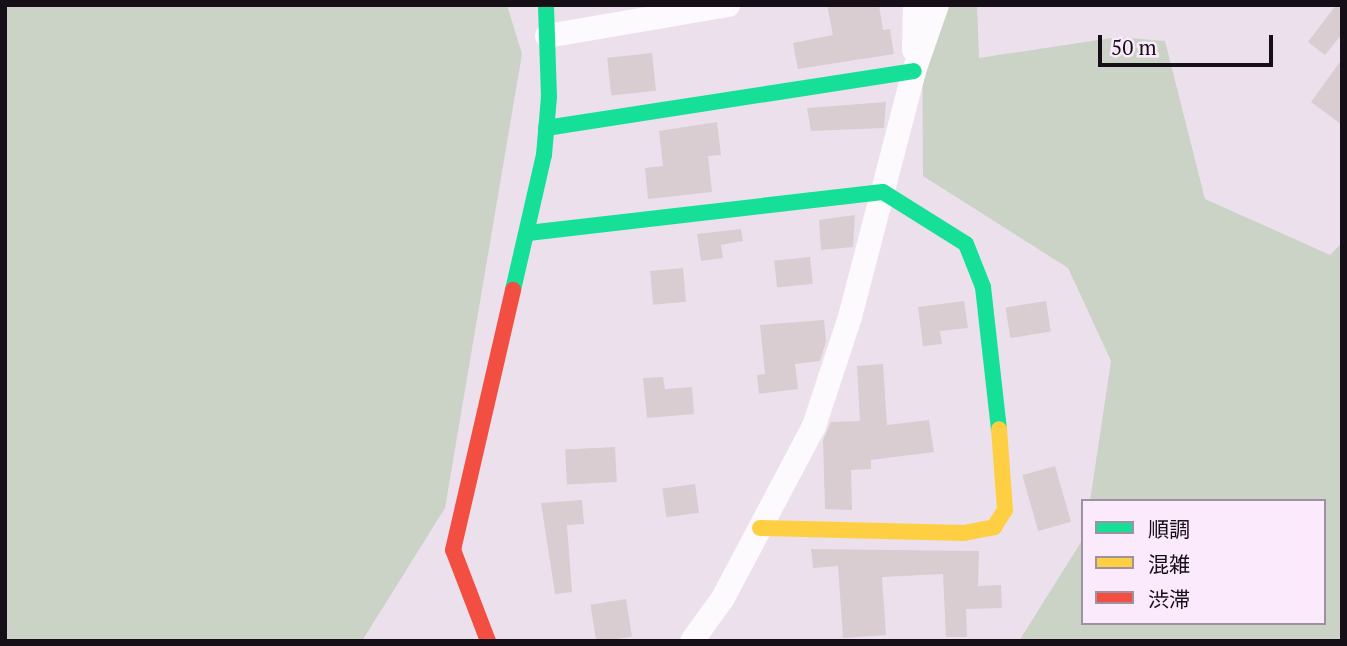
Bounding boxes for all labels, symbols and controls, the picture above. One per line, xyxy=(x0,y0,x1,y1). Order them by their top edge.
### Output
scale bar xyxy=(1102,21,1277,65)
text: 50 m xyxy=(1111,33,1157,61)
legend xyxy=(1081,499,1326,625)
text: 順調 xyxy=(1148,515,1190,543)
text: 混雑 xyxy=(1148,550,1190,578)
text: 渋滞 xyxy=(1148,585,1190,613)

